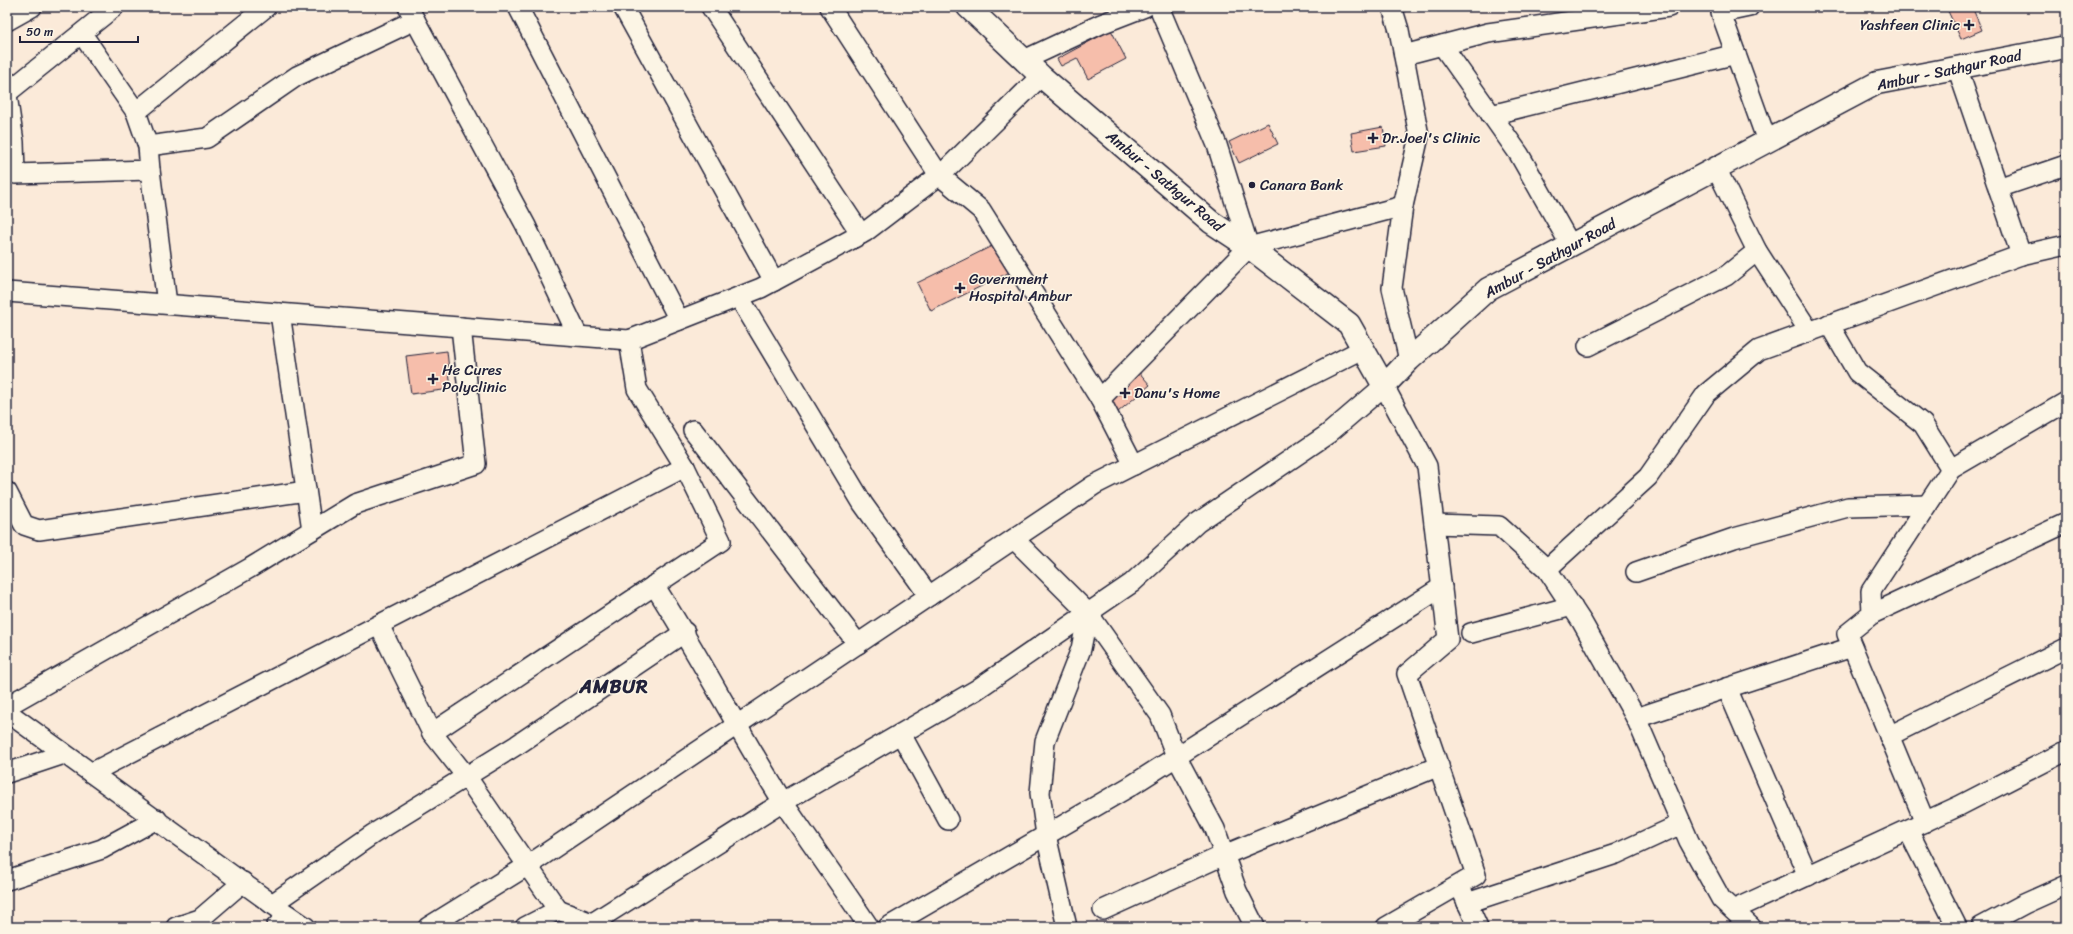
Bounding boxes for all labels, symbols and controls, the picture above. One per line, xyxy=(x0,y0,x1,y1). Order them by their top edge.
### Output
place label: Yashfeen Clinic xyxy=(1860,12,1961,38)
scale bar xyxy=(20,18,138,44)
marker: Yashfeen Clinic xyxy=(1963,19,1975,31)
text: 50 m xyxy=(26,21,53,43)
street label: Ambur - Sathgur Road xyxy=(1873,42,2025,98)
street label: Ambur - Sathgur Road xyxy=(1099,123,1231,239)
place label: Dr.Joel's Clinic xyxy=(1382,125,1481,151)
marker: Dr.Joel's Clinic xyxy=(1367,132,1379,144)
place label: Canara Bank xyxy=(1260,172,1344,198)
marker: Canara Bank xyxy=(1247,180,1257,190)
street label: Ambur - Sathgur Road xyxy=(1478,210,1622,306)
place label: Government Hospital Ambur xyxy=(969,266,1072,309)
marker: Government Hospital Ambur xyxy=(954,282,966,294)
place label: He Cures Polyclinic xyxy=(442,357,507,400)
marker: He Cures Polyclinic xyxy=(427,373,439,385)
place label: Danu's Home xyxy=(1134,380,1221,406)
marker: Danu's Home xyxy=(1119,387,1131,399)
district label: AMBUR xyxy=(578,670,649,703)

